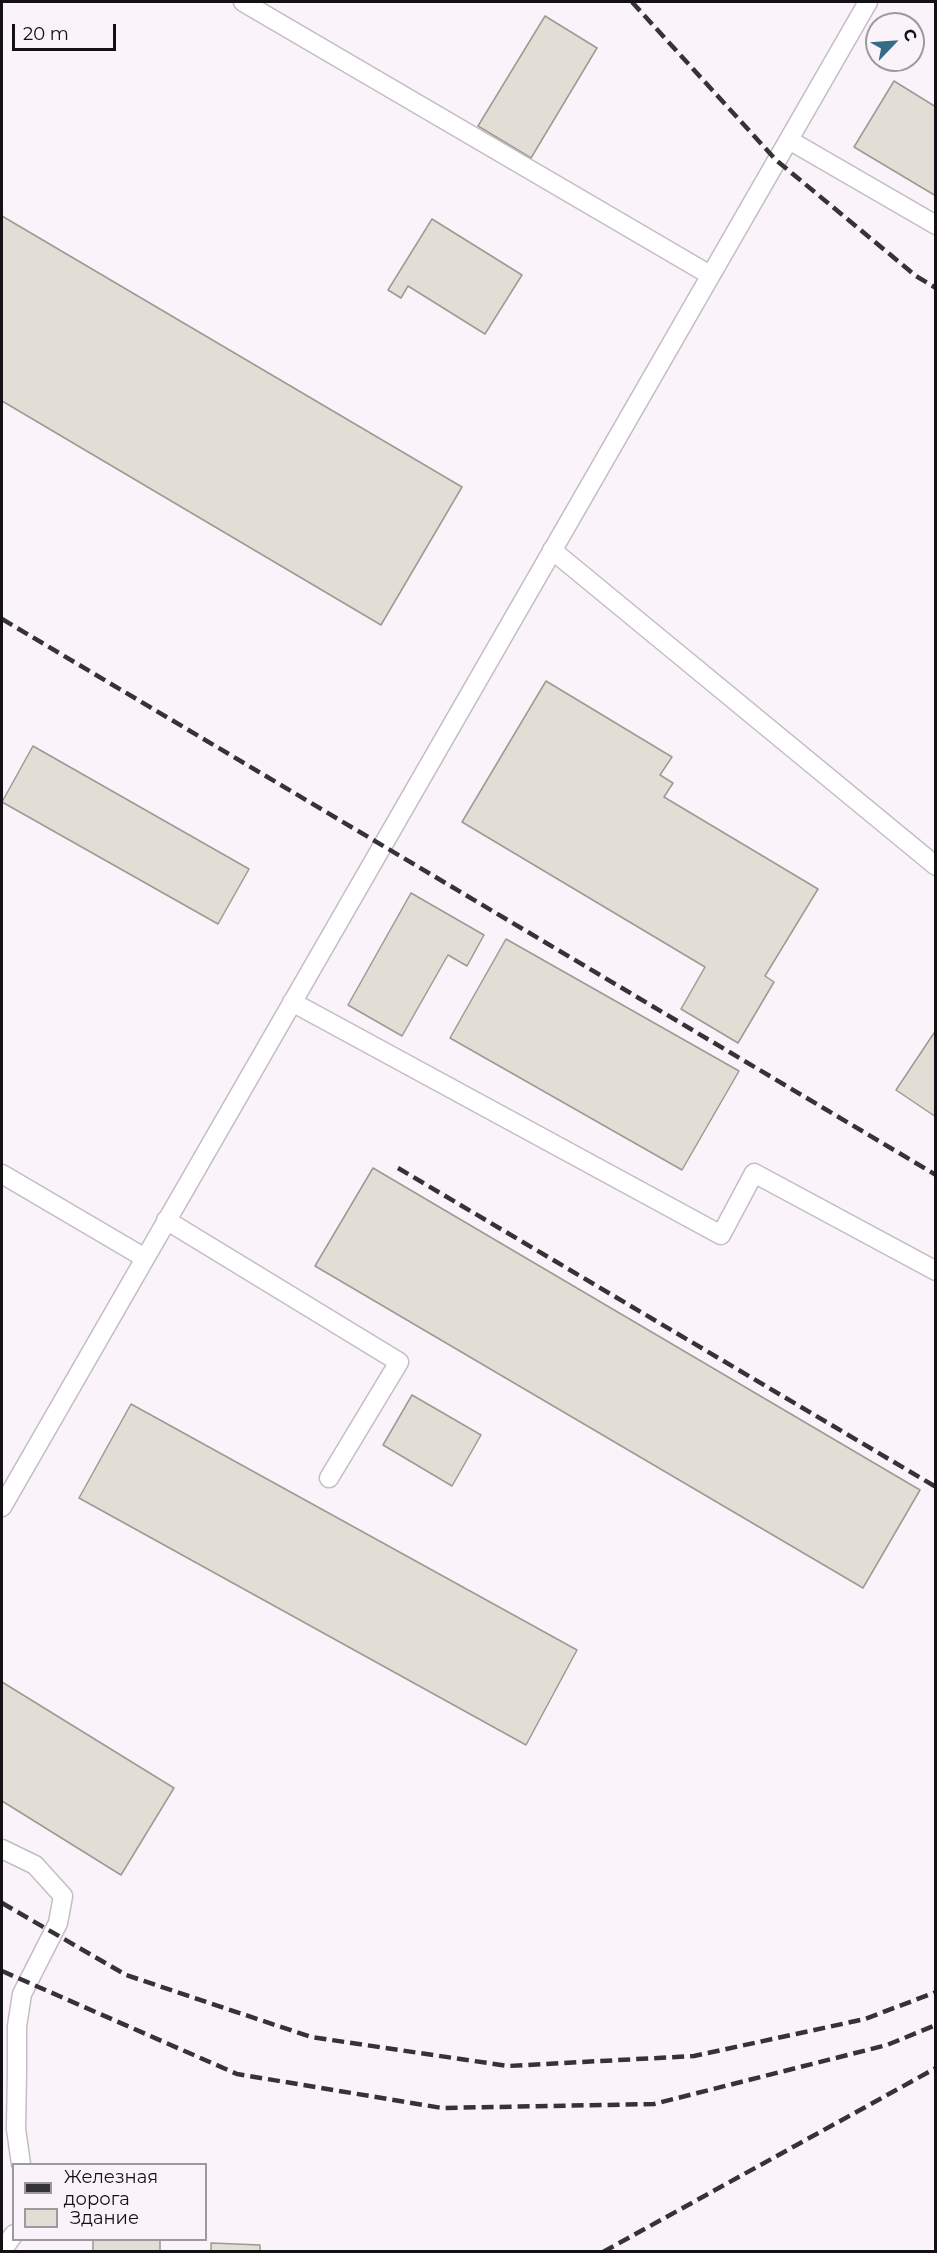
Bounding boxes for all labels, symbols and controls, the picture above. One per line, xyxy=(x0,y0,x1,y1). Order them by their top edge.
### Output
scale bar xyxy=(15,12,118,50)
north arrow xyxy=(865,12,925,72)
text: 20 m xyxy=(23,23,69,45)
text: С xyxy=(899,26,921,44)
legend xyxy=(12,2163,207,2241)
text: Железная дорога xyxy=(64,2166,158,2210)
text: Здание xyxy=(70,2207,139,2229)

